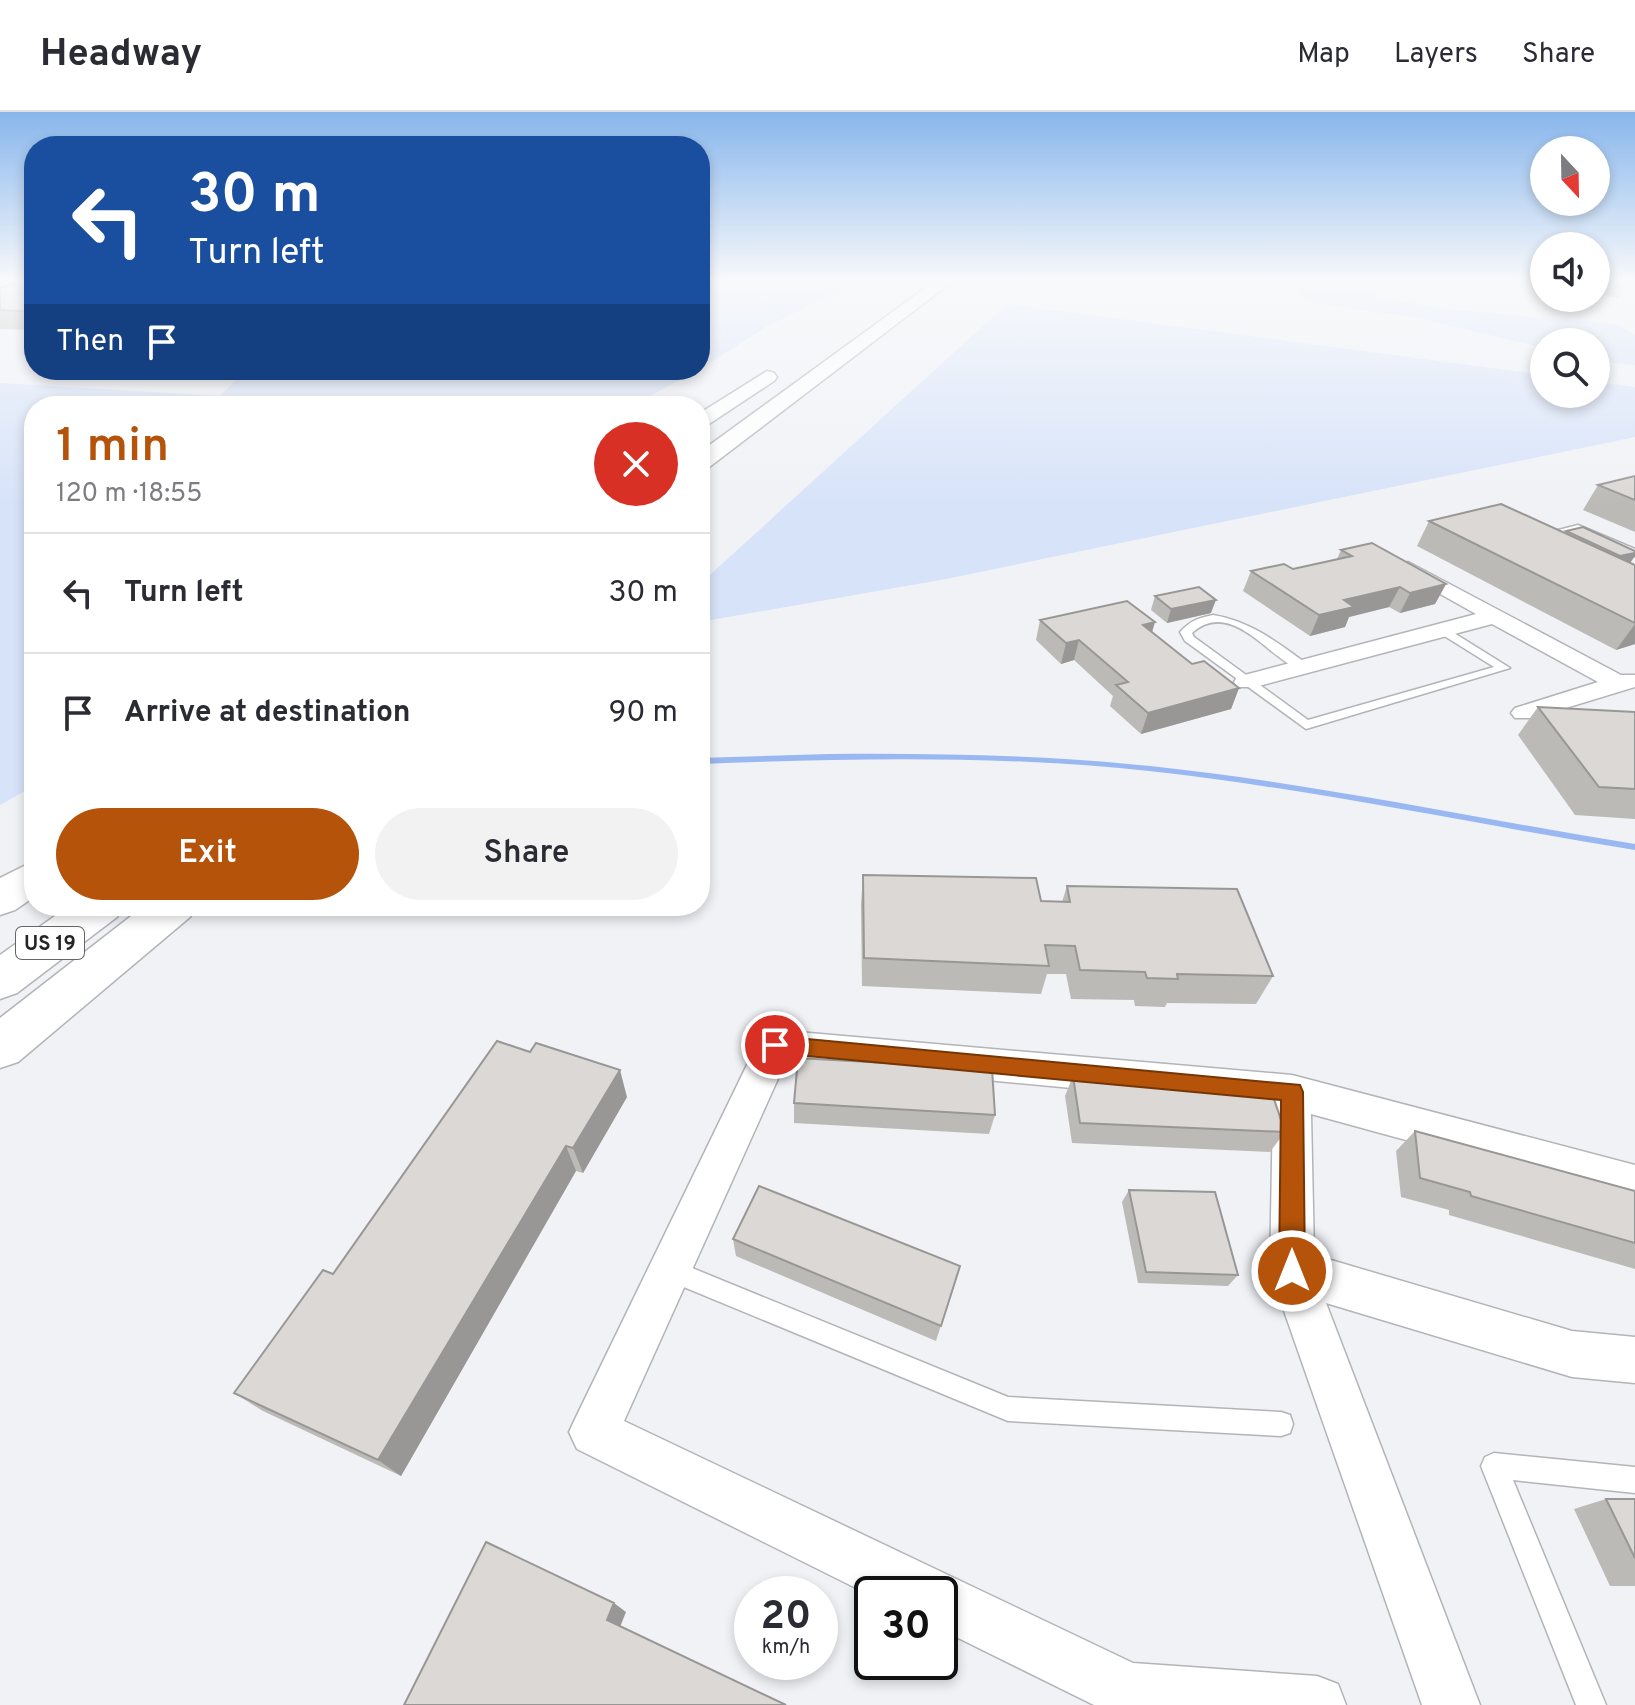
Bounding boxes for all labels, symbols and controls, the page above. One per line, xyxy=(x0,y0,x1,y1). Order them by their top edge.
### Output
text: Headway xyxy=(40,31,202,80)
text: Map xyxy=(1297,37,1350,73)
text: Layers xyxy=(1394,37,1478,73)
text: Share xyxy=(1522,37,1595,73)
north arrow xyxy=(1530,136,1610,216)
map controls xyxy=(1530,136,1610,408)
text: 30 m xyxy=(188,162,321,232)
icon: left xyxy=(56,168,160,272)
text: Turn left xyxy=(188,231,325,277)
button: sound xyxy=(1530,232,1610,312)
icon: arrive xyxy=(140,320,184,364)
text: Then xyxy=(56,324,124,361)
button: search xyxy=(1530,328,1610,408)
text: 1 min xyxy=(56,418,169,478)
button: close xyxy=(594,422,678,506)
text: 120 m · 18:55 xyxy=(56,478,202,511)
icon: left xyxy=(56,571,100,615)
text: Turn left xyxy=(124,575,244,612)
text: 30 m xyxy=(609,575,678,612)
icon: arrive xyxy=(56,691,100,735)
text: Arrive at destination xyxy=(124,695,410,732)
text: 90 m xyxy=(609,695,678,732)
button: Exit xyxy=(56,808,359,900)
button: Share xyxy=(375,808,678,900)
road number: US 19 xyxy=(16,927,84,959)
pin xyxy=(741,1011,809,1079)
icon: arrive xyxy=(753,1023,797,1067)
position arrow xyxy=(1250,1229,1334,1313)
speed limit sign: 30 xyxy=(854,1576,958,1680)
text: 20 xyxy=(761,1593,811,1643)
text: km/h xyxy=(762,1635,810,1661)

